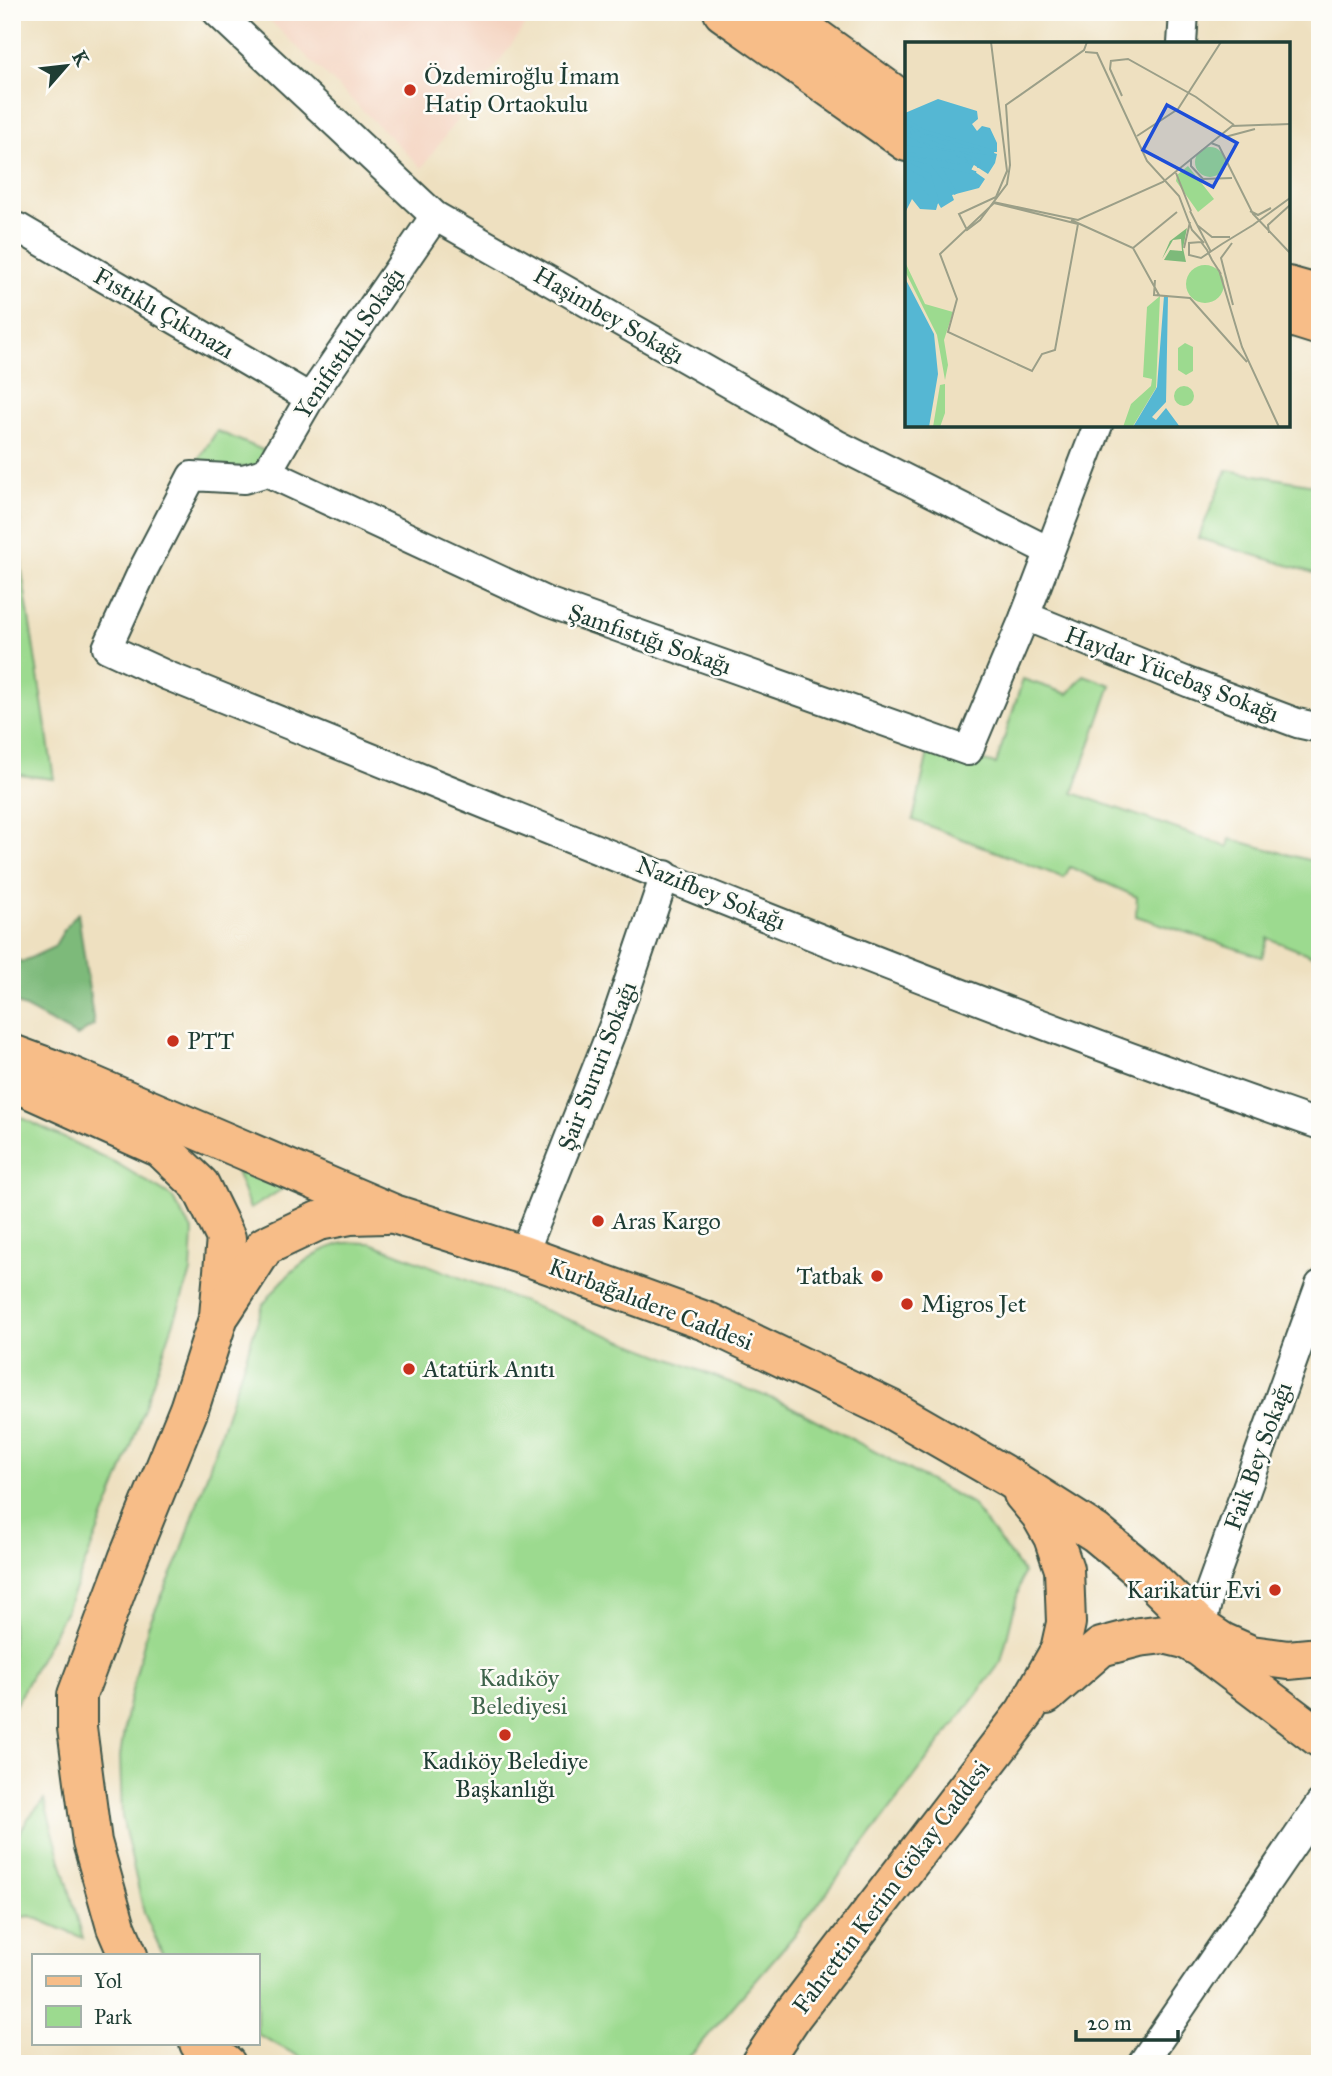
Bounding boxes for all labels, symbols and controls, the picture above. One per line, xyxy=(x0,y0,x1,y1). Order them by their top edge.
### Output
north arrow xyxy=(32,32,102,102)
inset map xyxy=(905,42,1290,427)
text: K xyxy=(67,47,95,71)
place label: Özdemiroğlu İmam Hatip Ortaokulu xyxy=(424,61,620,119)
marker: Özdemiroğlu İmam Hatip Ortaokulu xyxy=(402,82,418,98)
street label: Haşimbey Sokağı xyxy=(528,260,690,371)
street label: Fıstıklı Çıkmazı xyxy=(88,261,240,366)
street label: Yenifıstıklı Sokağı xyxy=(287,261,411,424)
street label: Şamfıstığı Sokağı xyxy=(564,597,736,681)
street label: Haydar Yücebaş Sokağı xyxy=(1061,619,1284,729)
street label: Nazifbey Sokağı xyxy=(632,849,791,937)
street label: Şair Sururi Sokağı xyxy=(551,977,643,1155)
place label: PTT xyxy=(187,1026,234,1056)
marker: PTT xyxy=(165,1033,181,1049)
place label: Aras Kargo xyxy=(611,1206,721,1236)
marker: Aras Kargo xyxy=(590,1213,606,1229)
street label: Kurbağalıdere Caddesi xyxy=(545,1251,758,1357)
place label: Tatbak xyxy=(796,1261,864,1291)
marker: Tatbak xyxy=(869,1268,885,1284)
place label: Migros Jet xyxy=(921,1289,1027,1319)
marker: Migros Jet xyxy=(899,1296,915,1312)
place label: Atatürk Anıtı xyxy=(422,1354,555,1384)
marker: Atatürk Anıtı xyxy=(401,1361,417,1377)
street label: Faik Bey Sokağı xyxy=(1217,1378,1299,1534)
place label: Karikatür Evi xyxy=(1127,1575,1261,1605)
marker: Karikatür Evi xyxy=(1267,1582,1283,1598)
park label: Kadıköy Belediyesi xyxy=(471,1663,568,1721)
marker: Kadıköy Belediye Başkanlığı xyxy=(497,1727,513,1743)
place label: Kadıköy Belediye Başkanlığı xyxy=(422,1746,588,1804)
street label: Fahrettin Kerim Gökay Caddesi xyxy=(786,1754,996,2020)
legend xyxy=(32,1954,259,2044)
text: Yol xyxy=(94,1968,123,1994)
scale bar xyxy=(1076,1999,1178,2043)
text: Park xyxy=(94,2004,132,2030)
text: 20 m xyxy=(1087,2010,1132,2036)

